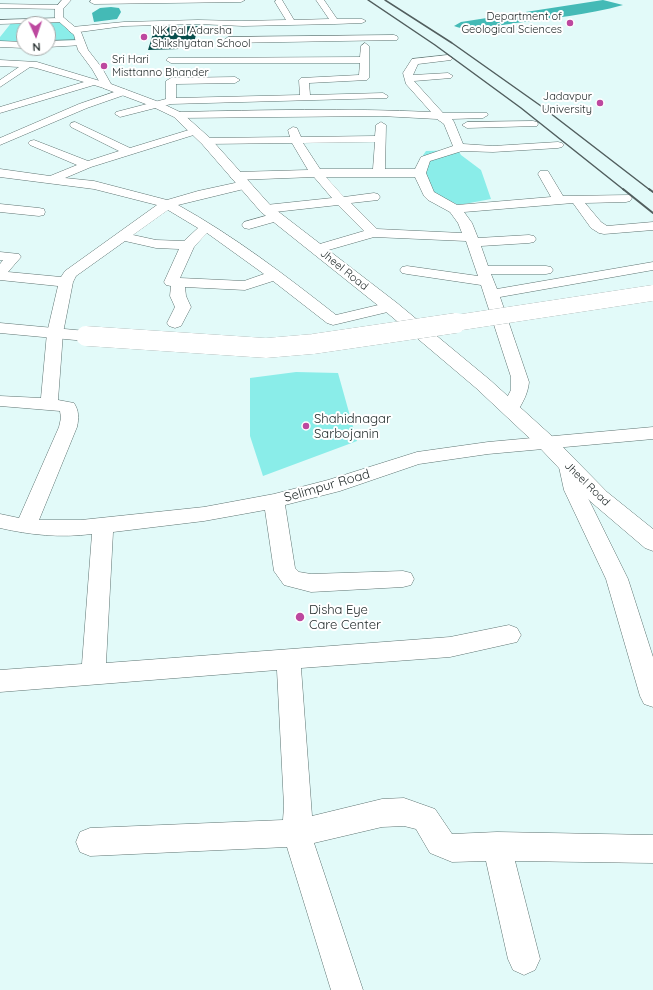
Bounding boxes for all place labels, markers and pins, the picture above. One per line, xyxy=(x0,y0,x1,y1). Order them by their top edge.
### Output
place label: Department of Geological Sciences xyxy=(461,10,562,36)
marker: Department of Geological Sciences xyxy=(565,18,575,28)
place label: NK Pal Adarsha Shikshyatan School xyxy=(152,24,251,50)
marker: NK Pal Adarsha Shikshyatan School xyxy=(139,32,149,42)
place label: Sri Hari Misttanno Bhander xyxy=(112,53,209,79)
marker: Sri Hari Misttanno Bhander xyxy=(99,61,109,71)
place label: Jadavpur University xyxy=(542,90,592,116)
marker: Jadavpur University xyxy=(595,98,605,108)
place label: Shahidnagar Sarbojanin xyxy=(314,411,391,442)
marker: Shahidnagar Sarbojanin xyxy=(301,421,311,431)
place label: Disha Eye Care Center xyxy=(309,602,381,633)
marker: Disha Eye Care Center xyxy=(294,611,306,623)

